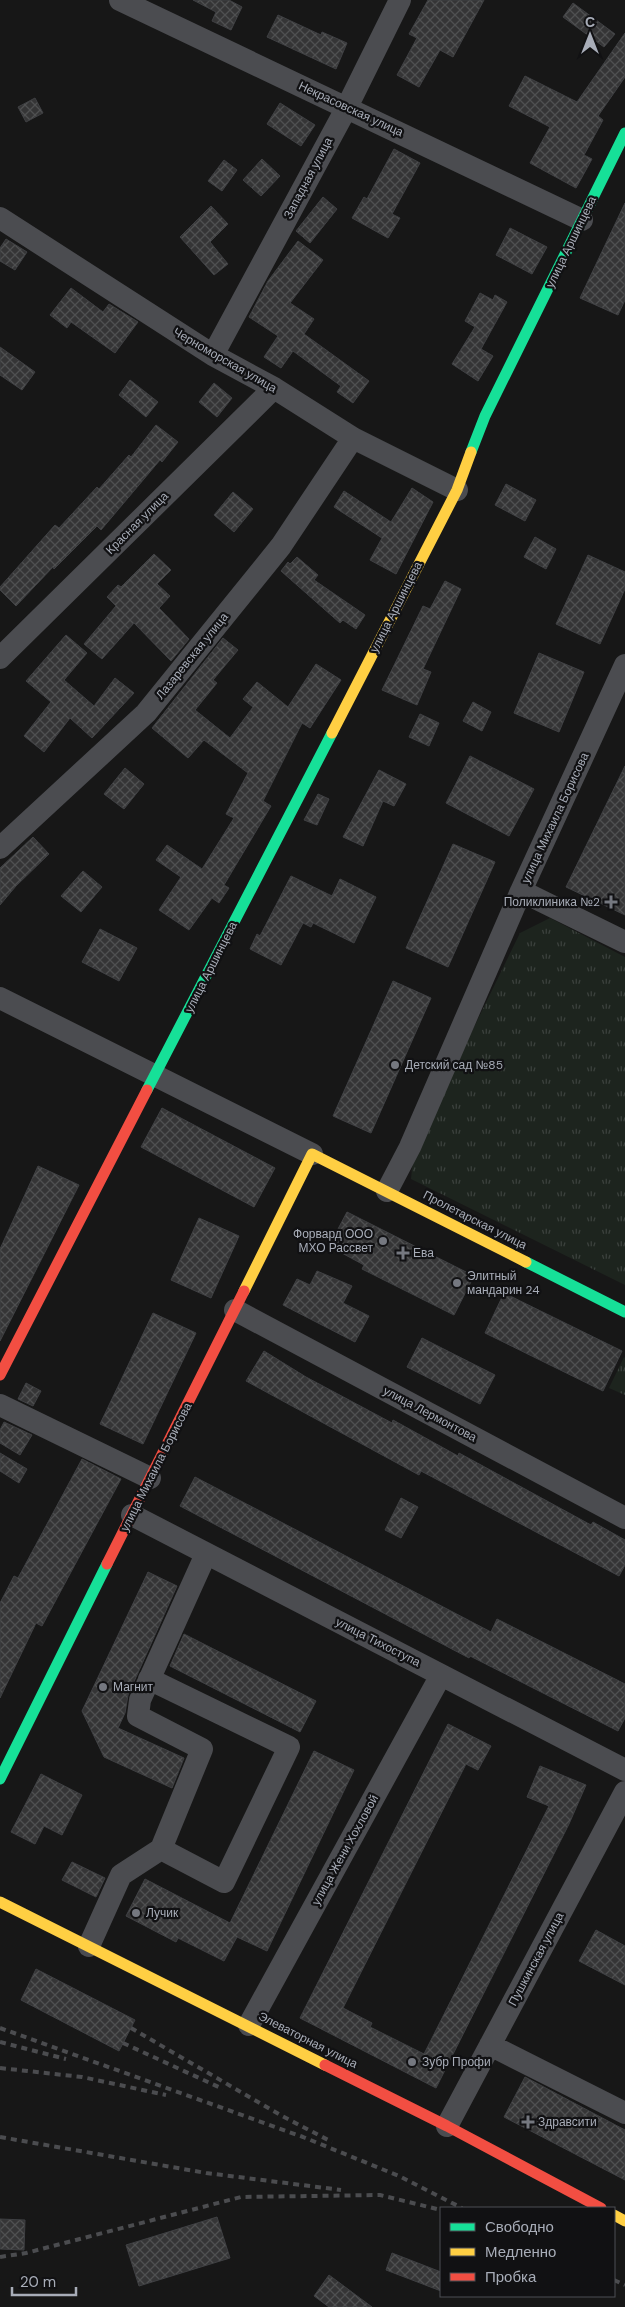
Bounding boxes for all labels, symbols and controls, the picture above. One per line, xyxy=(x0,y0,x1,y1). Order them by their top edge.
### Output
north arrow xyxy=(565,10,615,60)
text: С xyxy=(585,13,595,31)
street label: Некрасовская улица xyxy=(296,78,406,140)
street label: Западная улица xyxy=(280,134,336,222)
street label: улица Аршинцева xyxy=(542,193,600,291)
street label: Черноморская улица xyxy=(170,324,280,396)
street label: Красная улица xyxy=(102,488,172,558)
street label: улица Аршинцева xyxy=(366,558,426,655)
street label: Лазаревская улица xyxy=(152,609,232,703)
street label: улица Михаила Борисова xyxy=(518,750,593,886)
place label: Поликлиника №2 xyxy=(504,894,600,910)
marker: Поликлиника №2 xyxy=(604,895,618,909)
street label: улица Аршинцева xyxy=(181,918,241,1015)
place label: Детский сад №85 xyxy=(405,1057,503,1073)
marker: Детский сад №85 xyxy=(389,1059,401,1071)
street label: Пролетарская улица xyxy=(420,1187,530,1253)
place label: Форвард ООО МХО Рассвет xyxy=(293,1226,374,1256)
marker: Форвард ООО МХО Рассвет xyxy=(377,1235,389,1247)
place label: Ева xyxy=(413,1245,434,1261)
marker: Ева xyxy=(397,1247,409,1259)
place label: Элитный мандарин 24 xyxy=(467,1268,539,1298)
marker: Элитный мандарин 24 xyxy=(451,1277,463,1289)
street label: улица Лермонтова xyxy=(380,1383,480,1446)
street label: улица Михаила Борисова xyxy=(116,1400,196,1534)
street label: улица Тихоступа xyxy=(333,1614,423,1670)
place label: Магнит xyxy=(113,1679,154,1695)
marker: Магнит xyxy=(97,1681,109,1693)
street label: улица Жени Хохловой xyxy=(308,1792,382,1908)
place label: Лучик xyxy=(146,1905,179,1921)
marker: Лучик xyxy=(130,1907,142,1919)
street label: Пушкинская улица xyxy=(505,1909,568,2009)
street label: Элеваторная улица xyxy=(256,2008,361,2072)
place label: Зубр Профи xyxy=(422,2054,491,2070)
marker: Зубр Профи xyxy=(406,2056,418,2068)
place label: Здравсити xyxy=(538,2114,597,2130)
marker: Здравсити xyxy=(522,2116,534,2128)
legend xyxy=(440,2207,615,2297)
text: Свободно xyxy=(485,2217,554,2237)
text: Медленно xyxy=(485,2242,556,2262)
scale bar xyxy=(12,2264,76,2296)
text: Пробка xyxy=(485,2267,537,2287)
text: 20 m xyxy=(20,2272,56,2292)

